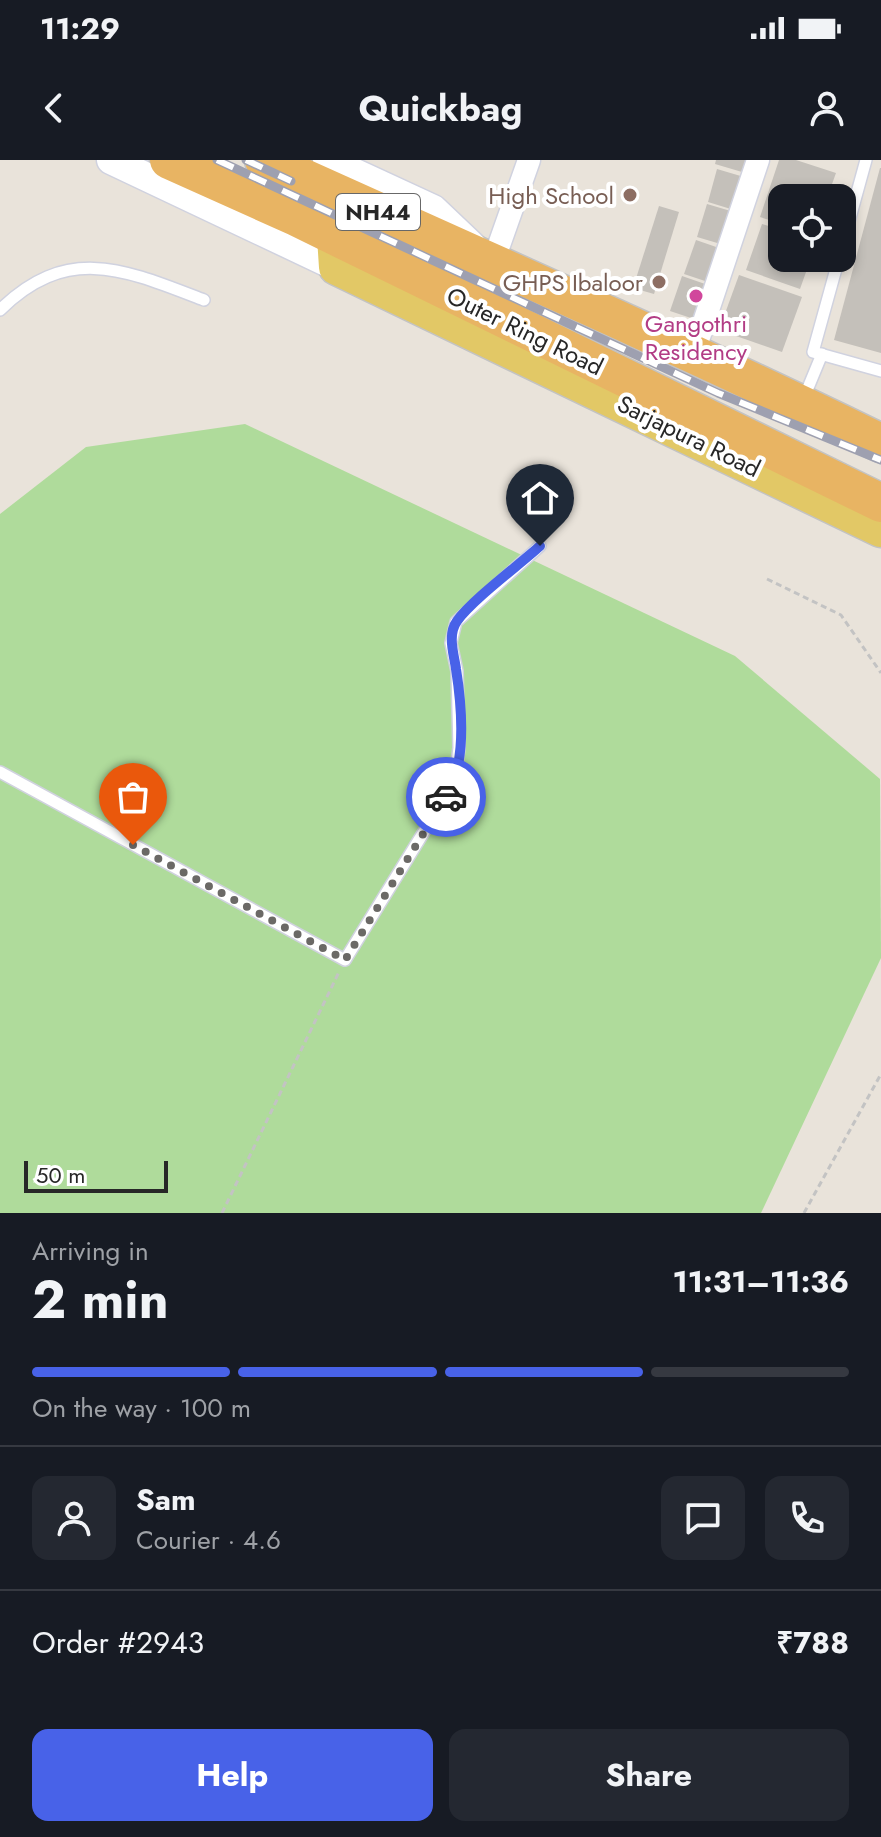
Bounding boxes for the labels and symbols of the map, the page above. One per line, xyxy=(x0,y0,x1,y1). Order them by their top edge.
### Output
place label: High School xyxy=(488,178,614,213)
marker: High School xyxy=(621,186,639,204)
road number: NH44 xyxy=(336,194,420,230)
place label: GHPS Ibaloor xyxy=(503,265,644,300)
marker: GHPS Ibaloor xyxy=(650,273,668,291)
street label: Outer Ring Road xyxy=(441,278,609,384)
marker: Gangothri Residency xyxy=(687,287,705,305)
place label: Gangothri Residency xyxy=(645,306,748,369)
street label: Sarjapura Road xyxy=(611,386,767,486)
pin xyxy=(506,464,574,546)
courier xyxy=(406,757,486,837)
pin xyxy=(99,763,167,845)
scale bar xyxy=(24,1157,168,1193)

